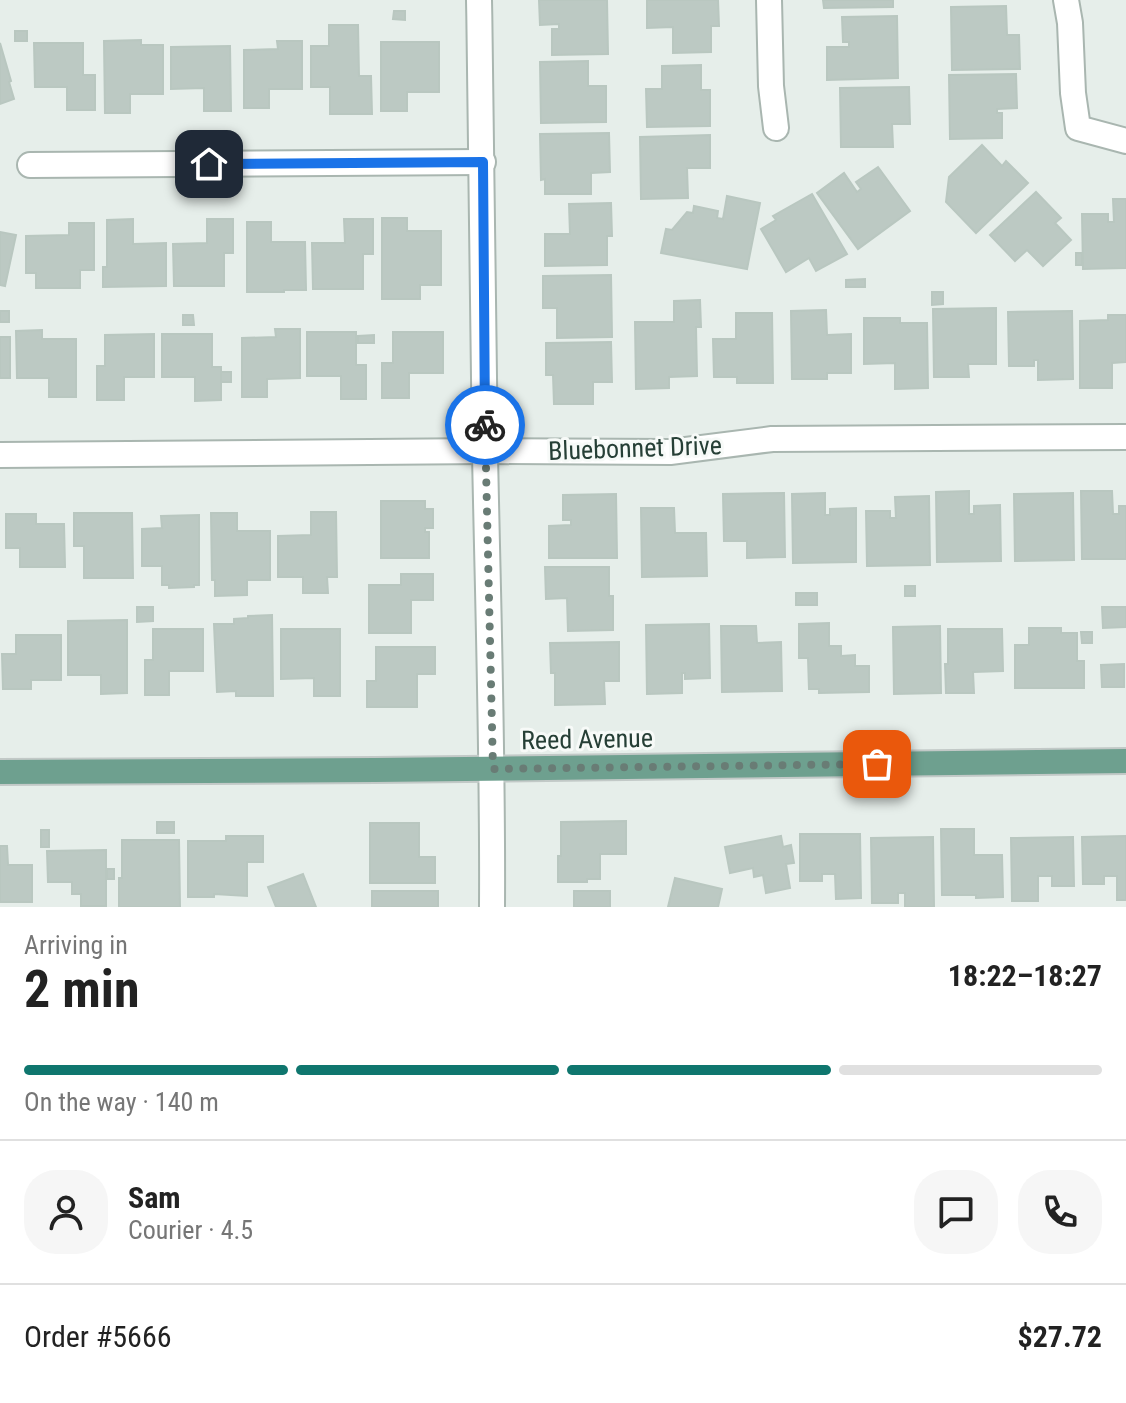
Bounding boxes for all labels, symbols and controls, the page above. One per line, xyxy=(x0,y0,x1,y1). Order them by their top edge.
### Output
pin xyxy=(175,130,243,198)
icon: home xyxy=(187,142,231,186)
courier xyxy=(445,385,525,465)
icon: bike xyxy=(463,403,507,447)
street label: Bluebonnet Drive xyxy=(548,430,722,466)
street label: Reed Avenue xyxy=(521,723,653,755)
pin xyxy=(843,730,911,798)
icon: bag xyxy=(855,742,899,786)
text: Arriving in xyxy=(24,930,128,960)
text: 18:22–18:27 xyxy=(948,958,1102,993)
text: 2 min xyxy=(24,959,140,1020)
text: On the way · 140 m xyxy=(24,1087,219,1117)
button: person xyxy=(24,1170,108,1254)
button: chat xyxy=(914,1170,998,1254)
button: phone xyxy=(1018,1170,1102,1254)
text: Sam xyxy=(128,1180,181,1215)
text: Courier · 4.5 xyxy=(128,1215,253,1245)
text: Order #5666 xyxy=(24,1319,172,1354)
text: $27.72 xyxy=(1017,1319,1102,1354)

